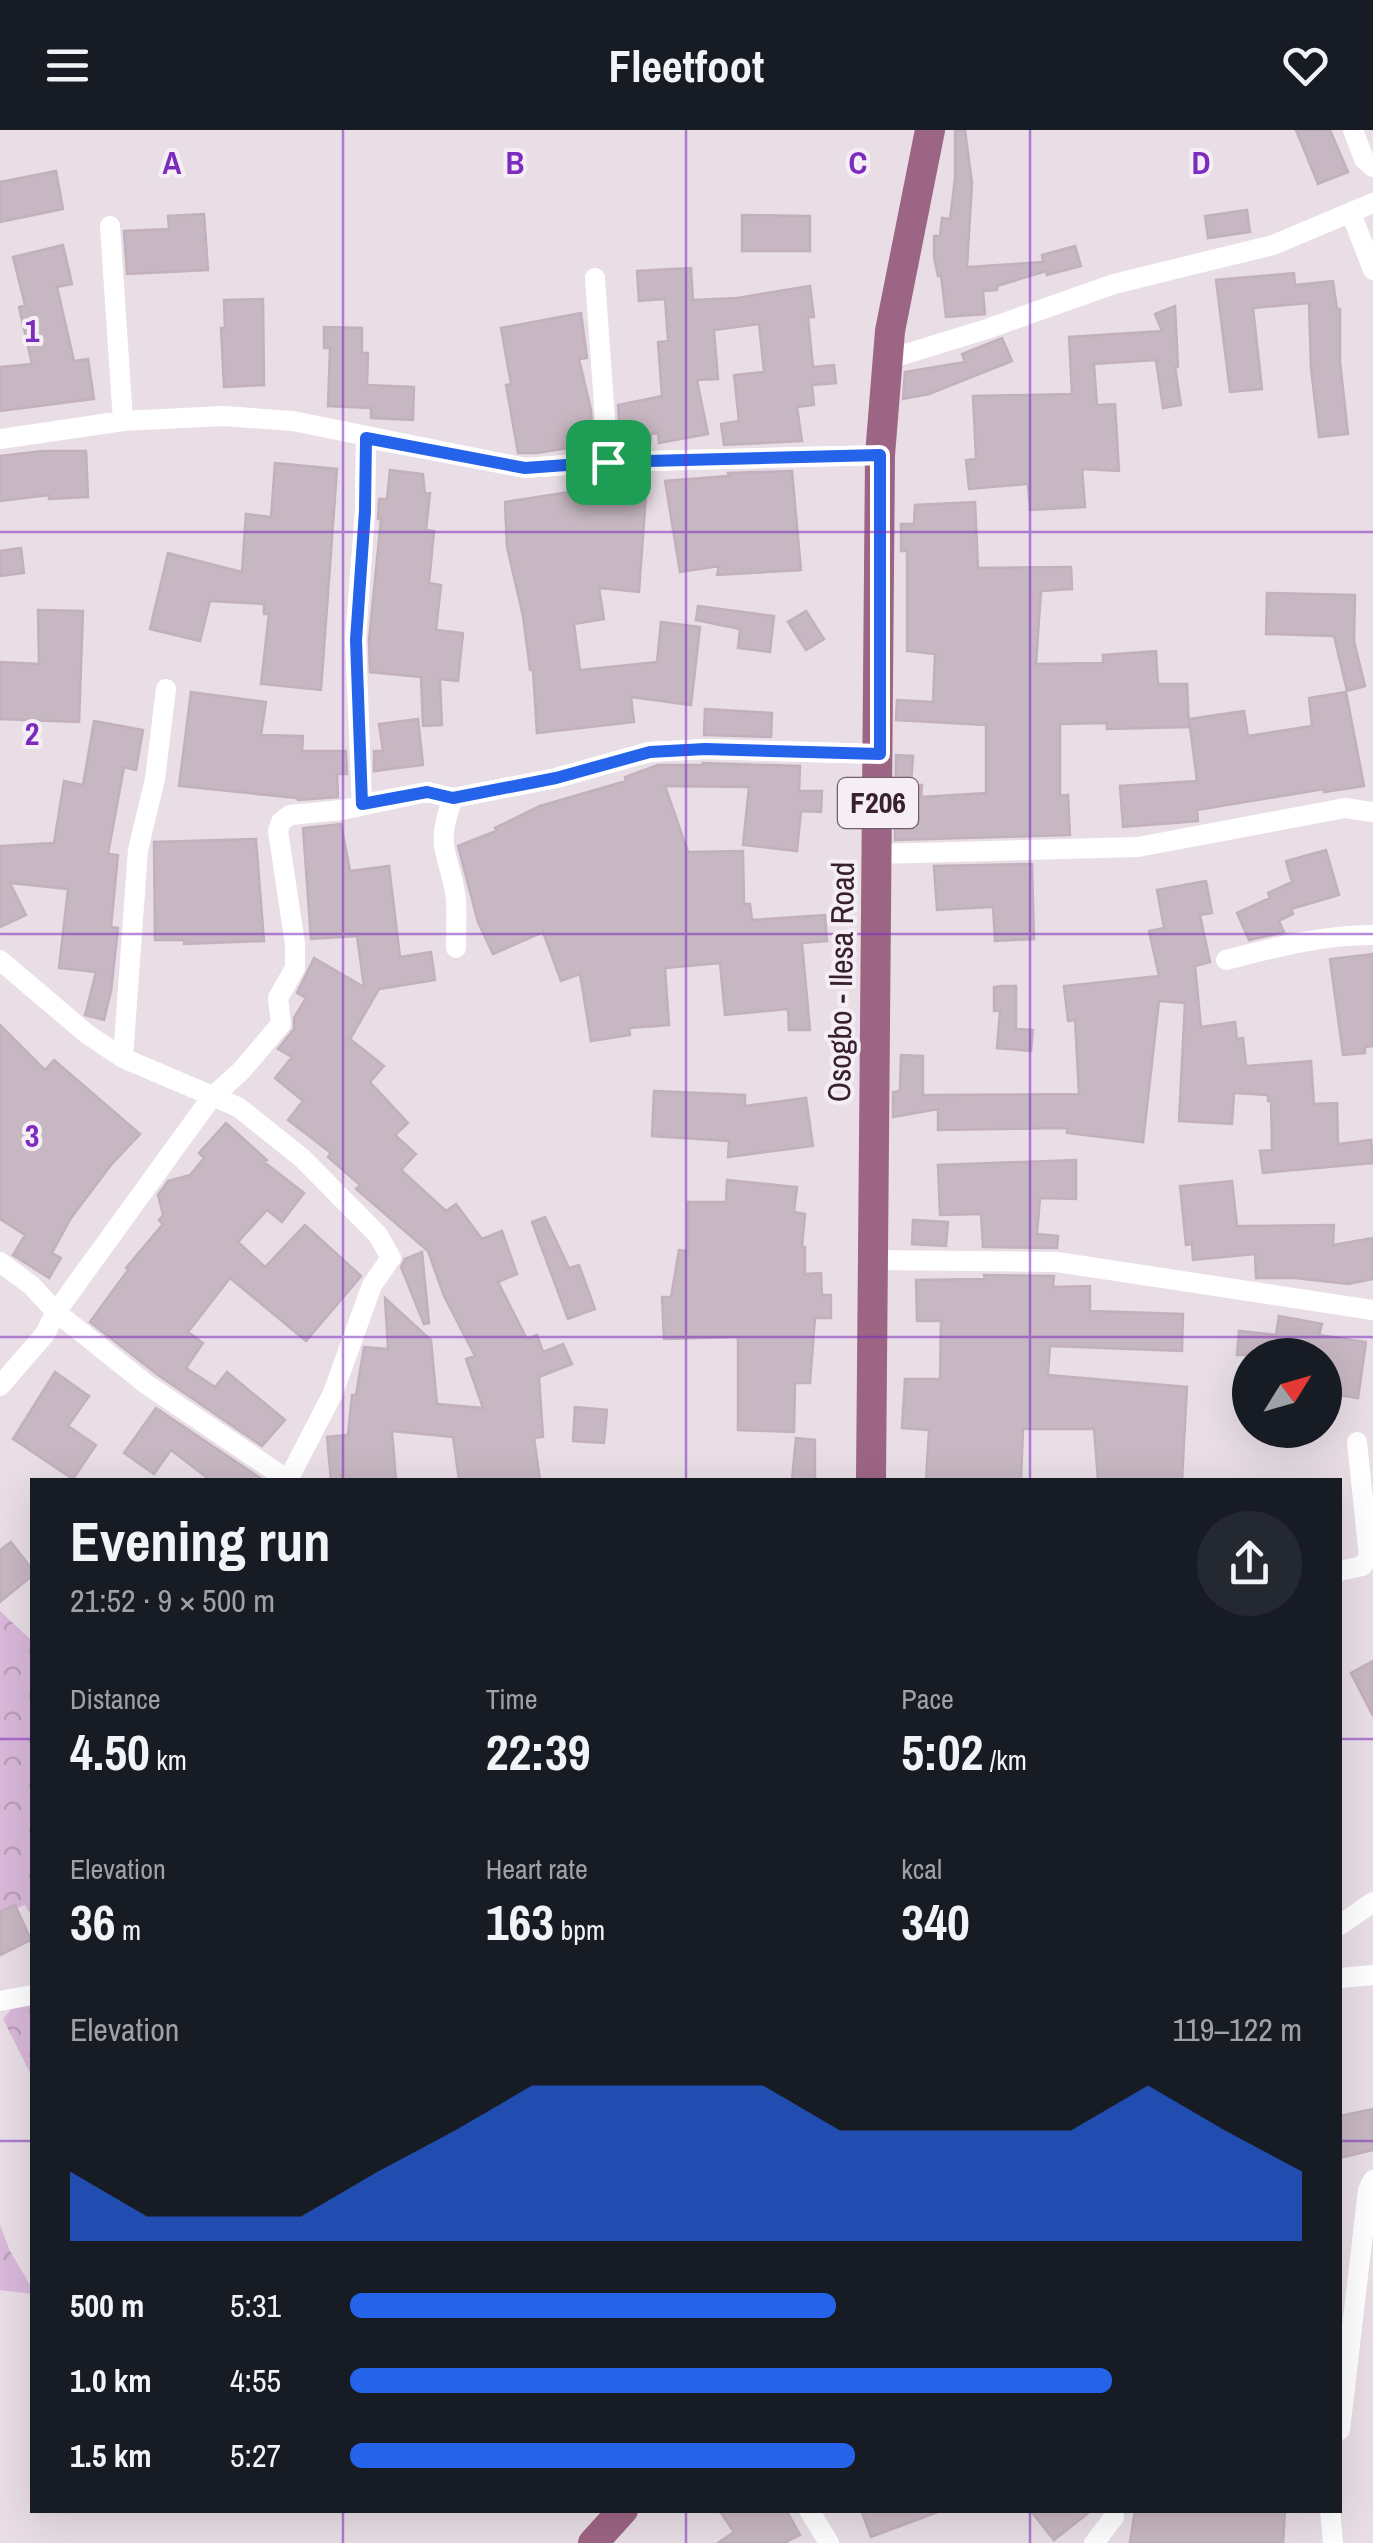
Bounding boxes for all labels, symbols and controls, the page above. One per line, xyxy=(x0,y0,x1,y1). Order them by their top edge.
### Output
text: Fleetfoot xyxy=(609,35,764,96)
icon: menu xyxy=(40,38,95,93)
icon: heart xyxy=(1278,38,1333,93)
text: A xyxy=(163,141,182,184)
text: B xyxy=(506,141,524,184)
text: C xyxy=(849,141,867,184)
text: D xyxy=(1192,141,1210,184)
text: 1 xyxy=(25,309,40,352)
pin xyxy=(566,420,651,505)
icon: arrive xyxy=(581,435,636,490)
text: 2 xyxy=(25,712,39,755)
road number: F206 xyxy=(838,778,918,828)
street label: Osogbo - Ilesa Road xyxy=(817,861,864,1103)
text: 3 xyxy=(25,1114,39,1157)
north arrow xyxy=(1232,1338,1342,1448)
map controls xyxy=(1232,1338,1342,1448)
text: Evening run xyxy=(70,1504,331,1578)
button: share xyxy=(1197,1511,1302,1616)
text: 21:52 · 9 × 500 m xyxy=(70,1579,275,1622)
text: Distance xyxy=(70,1680,161,1718)
text: Time xyxy=(486,1680,537,1718)
text: Pace xyxy=(901,1680,954,1718)
text: 4.50 xyxy=(70,1718,150,1786)
text: 22:39 xyxy=(486,1718,591,1786)
text: 5:02 xyxy=(901,1718,983,1786)
text: km xyxy=(150,1741,187,1779)
text: /km xyxy=(983,1741,1027,1779)
text: Elevation xyxy=(70,1850,166,1888)
text: Heart rate xyxy=(486,1850,588,1888)
text: kcal xyxy=(901,1850,942,1888)
text: 36 xyxy=(70,1888,116,1956)
text: 163 xyxy=(486,1888,554,1956)
text: 340 xyxy=(901,1888,970,1956)
text: m xyxy=(116,1911,141,1949)
text: bpm xyxy=(554,1911,605,1949)
text: Elevation xyxy=(70,2008,179,2051)
text: 119–122 m xyxy=(1173,2008,1302,2051)
text: 500 m xyxy=(70,2284,144,2327)
text: 5:31 xyxy=(230,2284,281,2327)
text: 1.0 km xyxy=(70,2359,152,2402)
text: 4:55 xyxy=(230,2359,281,2402)
text: 1.5 km xyxy=(70,2434,152,2477)
text: 5:27 xyxy=(230,2434,281,2477)

